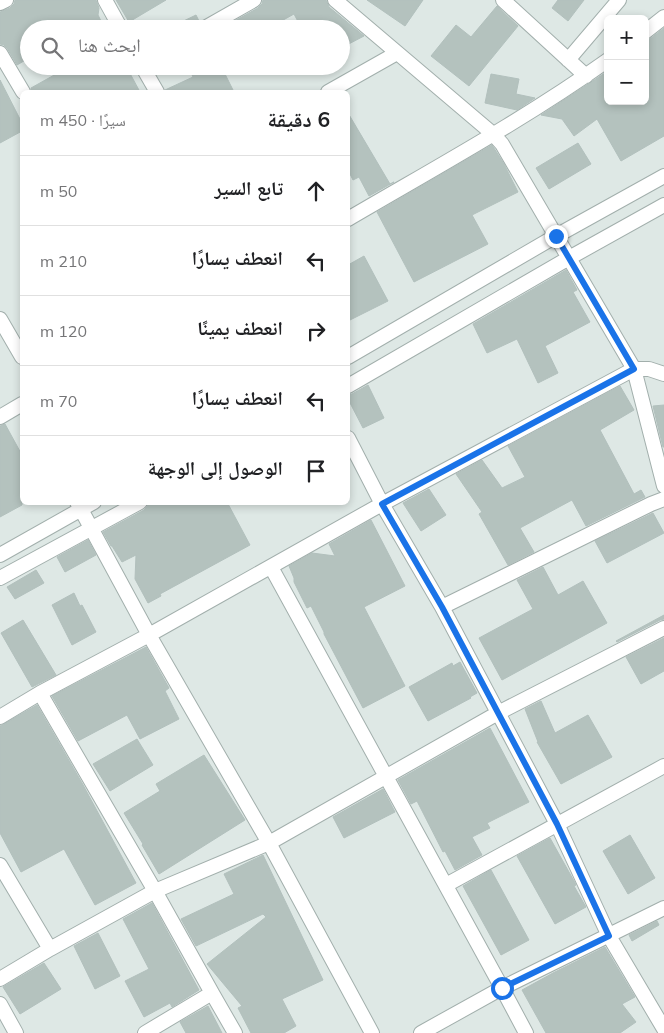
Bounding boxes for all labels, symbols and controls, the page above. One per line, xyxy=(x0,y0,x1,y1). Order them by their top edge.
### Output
map controls xyxy=(604,15,649,105)
button: + xyxy=(604,15,649,60)
search box xyxy=(20,20,350,75)
text: ابحث هنا xyxy=(78,33,141,57)
icon: search xyxy=(38,34,66,62)
button: − xyxy=(604,60,649,105)
text: 6 دقيقة xyxy=(268,106,330,132)
text: سيرًا · 450 m xyxy=(40,110,126,130)
text: تابع السير xyxy=(214,176,283,200)
icon: ahead xyxy=(302,177,330,205)
text: 50 m xyxy=(40,181,77,201)
route end xyxy=(545,225,568,248)
text: انعطف يسارًا xyxy=(192,246,283,270)
icon: left xyxy=(302,247,330,275)
text: 210 m xyxy=(40,251,87,271)
text: انعطف يمينًا xyxy=(197,316,283,340)
icon: right xyxy=(302,317,330,345)
text: 120 m xyxy=(40,321,87,341)
text: انعطف يسارًا xyxy=(192,386,283,410)
icon: left xyxy=(302,387,330,415)
text: 70 m xyxy=(40,391,77,411)
text: الوصول إلى الوجهة xyxy=(148,456,283,480)
icon: arrive xyxy=(302,457,330,485)
route start xyxy=(491,977,514,1000)

